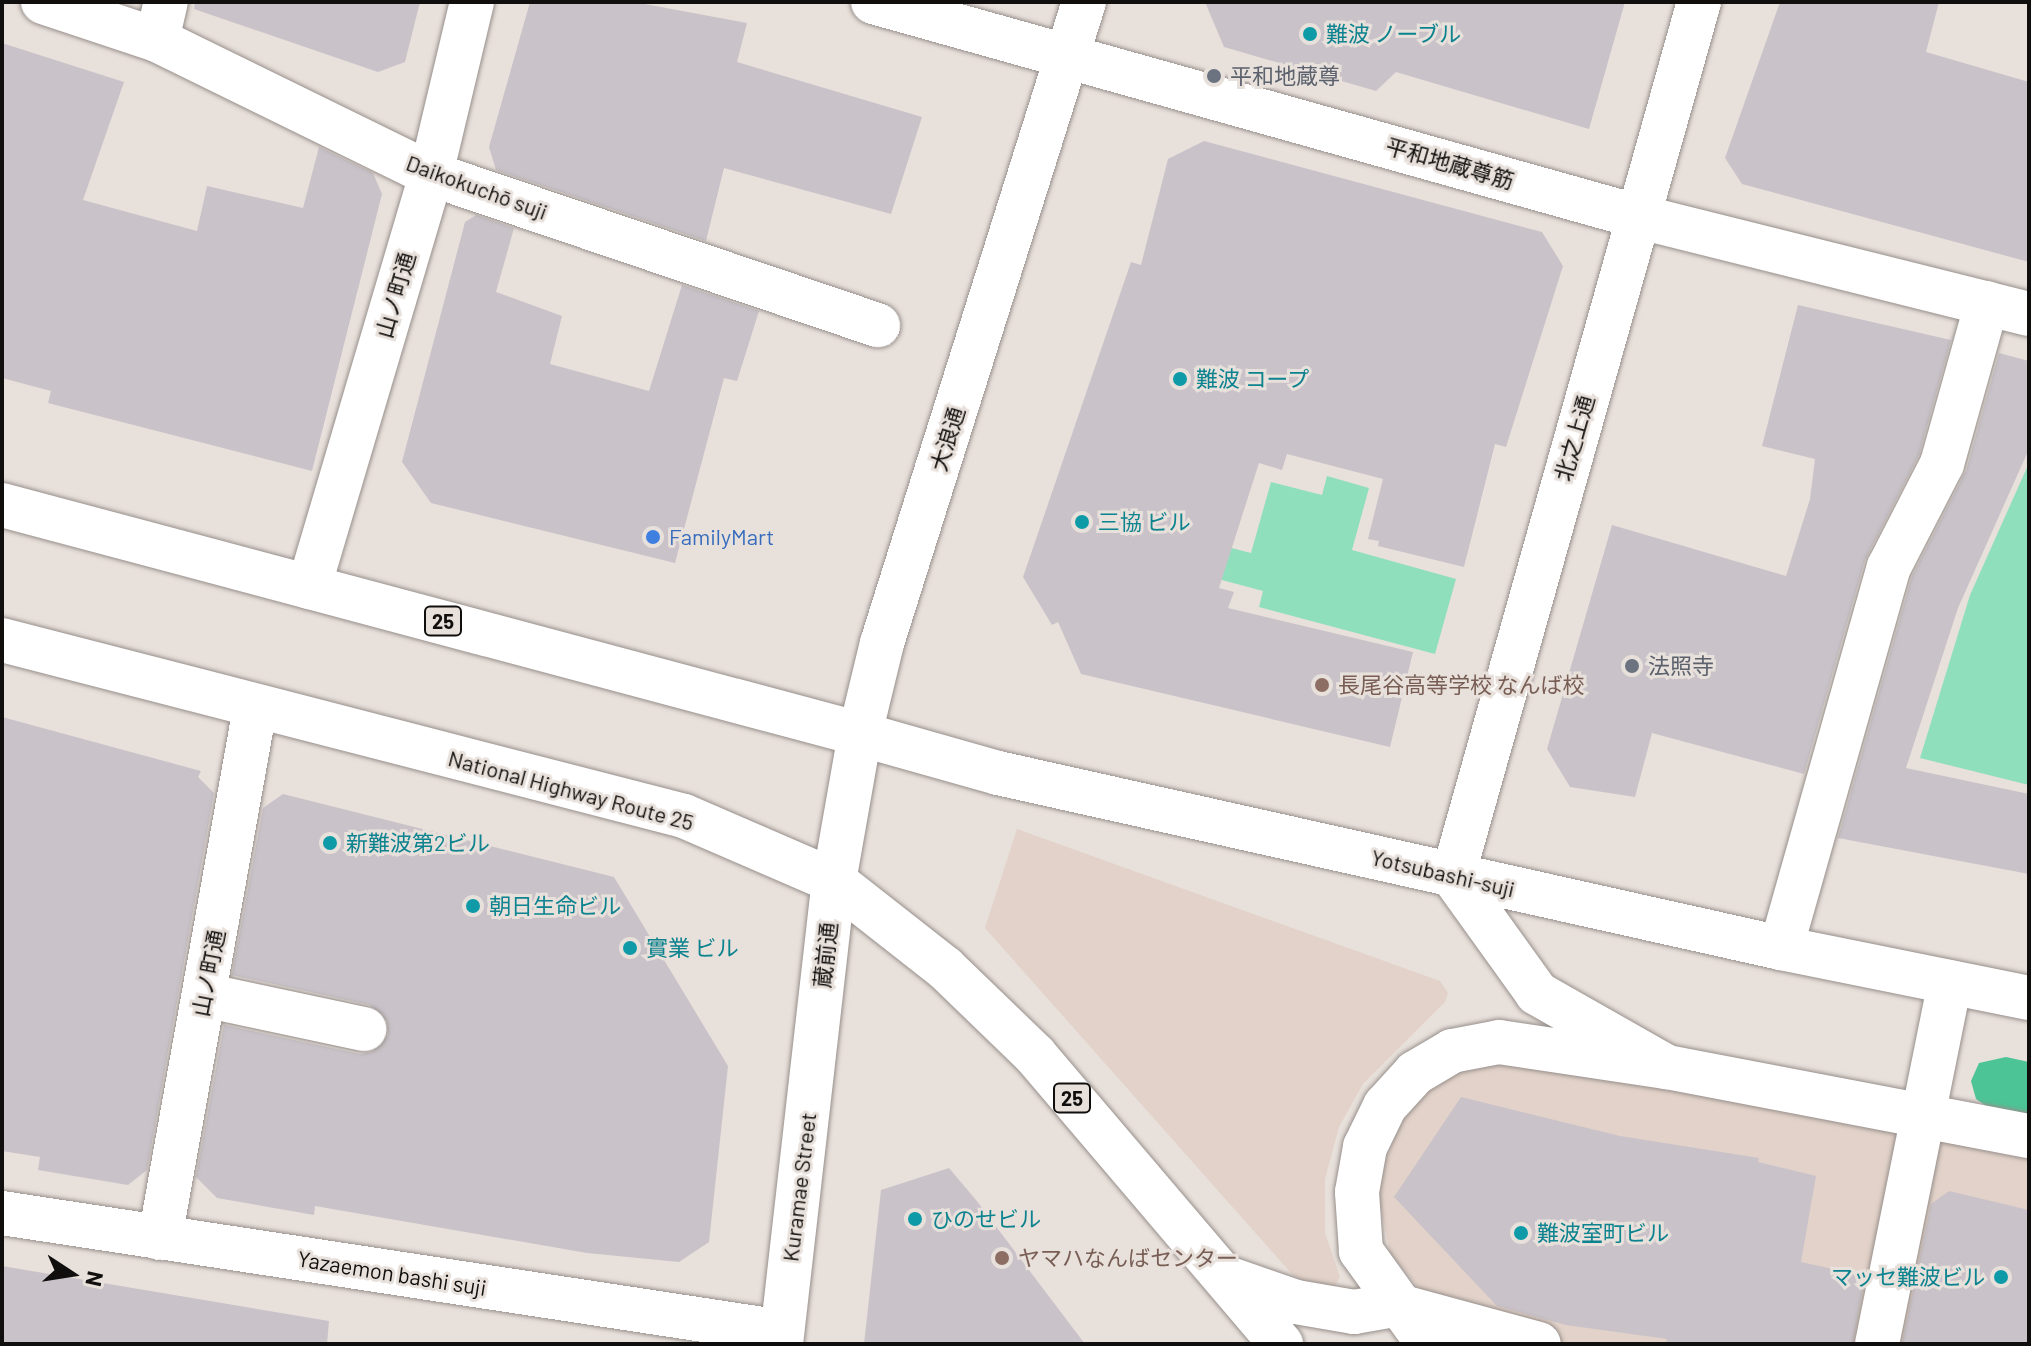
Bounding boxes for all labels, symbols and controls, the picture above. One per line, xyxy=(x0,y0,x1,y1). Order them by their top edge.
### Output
place label: 難波 ノーブル xyxy=(1326,21,1462,47)
marker: 難波 ノーブル xyxy=(1301,25,1319,43)
place label: 平和地蔵尊 xyxy=(1230,63,1340,89)
marker: 平和地蔵尊 xyxy=(1205,67,1223,85)
street label: 平和地蔵尊筋 xyxy=(1383,132,1517,194)
street label: Daikokuchō suji xyxy=(403,149,551,225)
street label: 山ノ町通 xyxy=(370,249,420,341)
place label: 難波 コープ xyxy=(1196,366,1310,392)
marker: 難波 コープ xyxy=(1171,370,1189,388)
street label: 北之上通 xyxy=(1549,392,1599,484)
street label: 大浪通 xyxy=(925,404,969,474)
place label: 三協 ビル xyxy=(1098,509,1190,535)
marker: 三協 ビル xyxy=(1073,513,1091,531)
place label: FamilyMart xyxy=(669,524,774,550)
marker: FamilyMart xyxy=(644,528,662,546)
road number: 25 xyxy=(423,605,463,637)
place label: 法照寺 xyxy=(1648,653,1714,679)
marker: 法照寺 xyxy=(1623,657,1641,675)
place label: 長尾谷高等学校 なんば校 xyxy=(1338,672,1584,698)
marker: 長尾谷高等学校 なんば校 xyxy=(1313,676,1331,694)
street label: National Highway Route 25 xyxy=(445,745,697,835)
place label: 新難波第2ビル xyxy=(346,830,490,856)
marker: 新難波第2ビル xyxy=(321,834,339,852)
street label: Yotsubashi-suji xyxy=(1369,844,1517,902)
place label: 朝日生命ビル xyxy=(489,893,621,919)
marker: 朝日生命ビル xyxy=(464,897,482,915)
street label: 蔵前通 xyxy=(808,921,842,989)
street label: 山ノ町通 xyxy=(187,927,229,1019)
place label: 實業 ビル xyxy=(646,935,738,961)
marker: 實業 ビル xyxy=(621,939,639,957)
road number: 25 xyxy=(1052,1082,1092,1114)
street label: Kuramae Street xyxy=(777,1111,821,1263)
place label: ひのせビル xyxy=(931,1206,1041,1232)
marker: ひのせビル xyxy=(906,1210,924,1228)
place label: 難波室町ビル xyxy=(1537,1220,1669,1246)
marker: 難波室町ビル xyxy=(1512,1224,1530,1242)
north arrow xyxy=(32,1234,112,1314)
street label: Yazaemon bashi suji xyxy=(296,1245,488,1301)
place label: ヤマハなんばセンター xyxy=(1018,1245,1238,1271)
marker: ヤマハなんばセンター xyxy=(993,1249,1011,1267)
place label: マッセ難波ビル xyxy=(1831,1264,1985,1290)
marker: マッセ難波ビル xyxy=(1992,1268,2010,1286)
text: N xyxy=(81,1269,110,1289)

